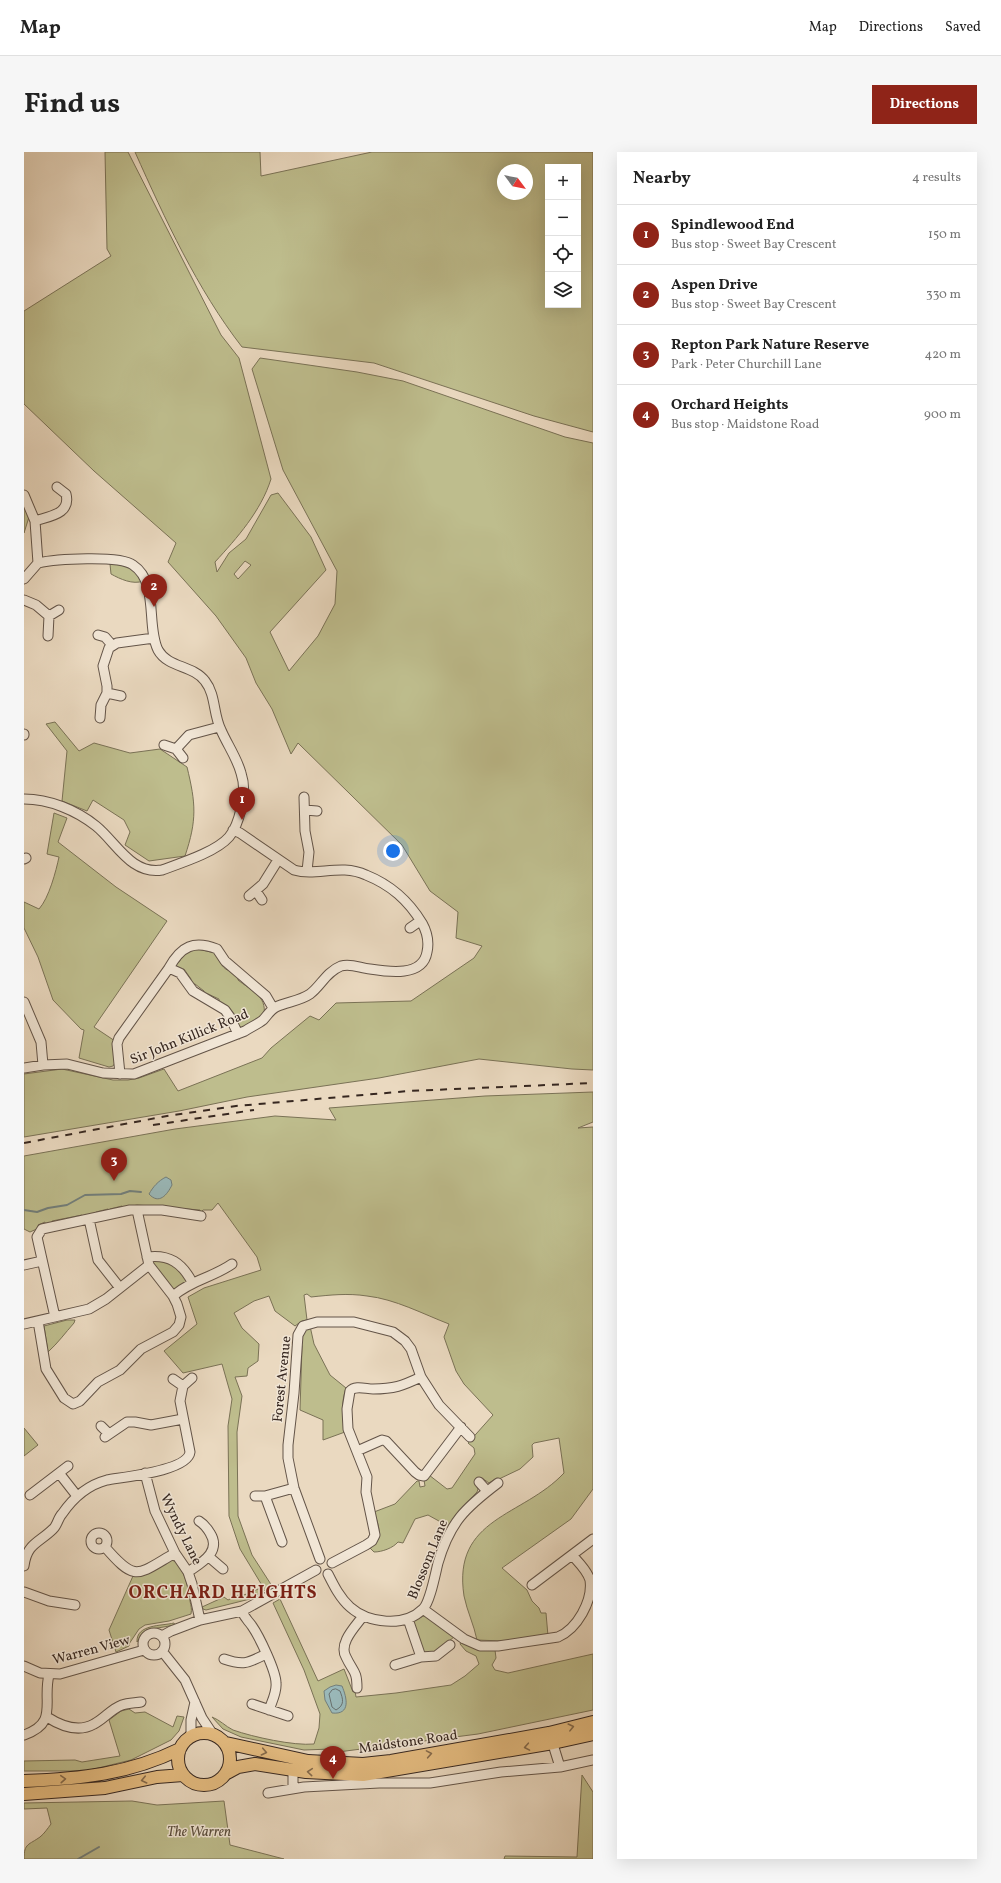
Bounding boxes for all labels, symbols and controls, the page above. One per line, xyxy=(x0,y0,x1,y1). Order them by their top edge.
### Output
text: Map xyxy=(20,15,61,41)
text: Map xyxy=(809,18,837,37)
text: Directions xyxy=(859,18,923,37)
text: Saved xyxy=(945,18,981,37)
text: Find us xyxy=(24,85,120,124)
button: Directions xyxy=(872,85,977,124)
north arrow xyxy=(497,164,533,200)
map controls xyxy=(545,164,581,308)
button: + xyxy=(545,164,581,200)
text: Nearby xyxy=(633,167,691,190)
text: 4 results xyxy=(912,169,961,187)
button: − xyxy=(545,200,581,236)
text: Spindlewood End xyxy=(671,215,794,236)
text: 1 xyxy=(643,226,649,244)
text: 150 m xyxy=(928,226,961,244)
button: locate xyxy=(545,236,581,272)
text: Bus stop · Sweet Bay Crescent xyxy=(671,236,837,254)
button: layers xyxy=(545,272,581,308)
text: Aspen Drive xyxy=(671,275,758,296)
text: 2 xyxy=(643,286,649,304)
text: 330 m xyxy=(926,286,961,304)
text: Bus stop · Sweet Bay Crescent xyxy=(671,296,837,314)
text: Repton Park Nature Reserve xyxy=(671,335,869,356)
text: 3 xyxy=(643,346,649,364)
text: 420 m xyxy=(924,346,961,364)
text: Park · Peter Churchill Lane xyxy=(671,356,822,374)
text: Orchard Heights xyxy=(671,395,788,416)
text: 4 xyxy=(642,406,650,424)
text: 900 m xyxy=(924,406,961,424)
text: Bus stop · Maidstone Road xyxy=(671,416,819,434)
pin: 2 xyxy=(141,574,167,607)
pin: 1 xyxy=(229,787,255,820)
your location xyxy=(383,841,403,861)
street label: Sir John Killick Road xyxy=(127,1005,252,1070)
pin: 3 xyxy=(101,1148,127,1181)
street label: Forest Avenue xyxy=(269,1335,297,1423)
street label: Wyndy Lane xyxy=(155,1491,206,1569)
street label: Blossom Lane xyxy=(404,1516,453,1602)
district label: ORCHARD HEIGHTS xyxy=(128,1581,318,1606)
street label: Warren View xyxy=(50,1631,132,1670)
one-way arrow xyxy=(567,1723,574,1732)
street label: Maidstone Road xyxy=(357,1726,459,1759)
one-way arrow xyxy=(524,1742,530,1751)
pin: 4 xyxy=(320,1746,346,1779)
one-way arrow xyxy=(260,1747,267,1755)
one-way arrow xyxy=(426,1751,433,1759)
one-way arrow xyxy=(307,1768,313,1777)
one-way arrow xyxy=(60,1774,66,1783)
one-way arrow xyxy=(141,1775,148,1783)
park label: The Warren xyxy=(167,1823,231,1842)

